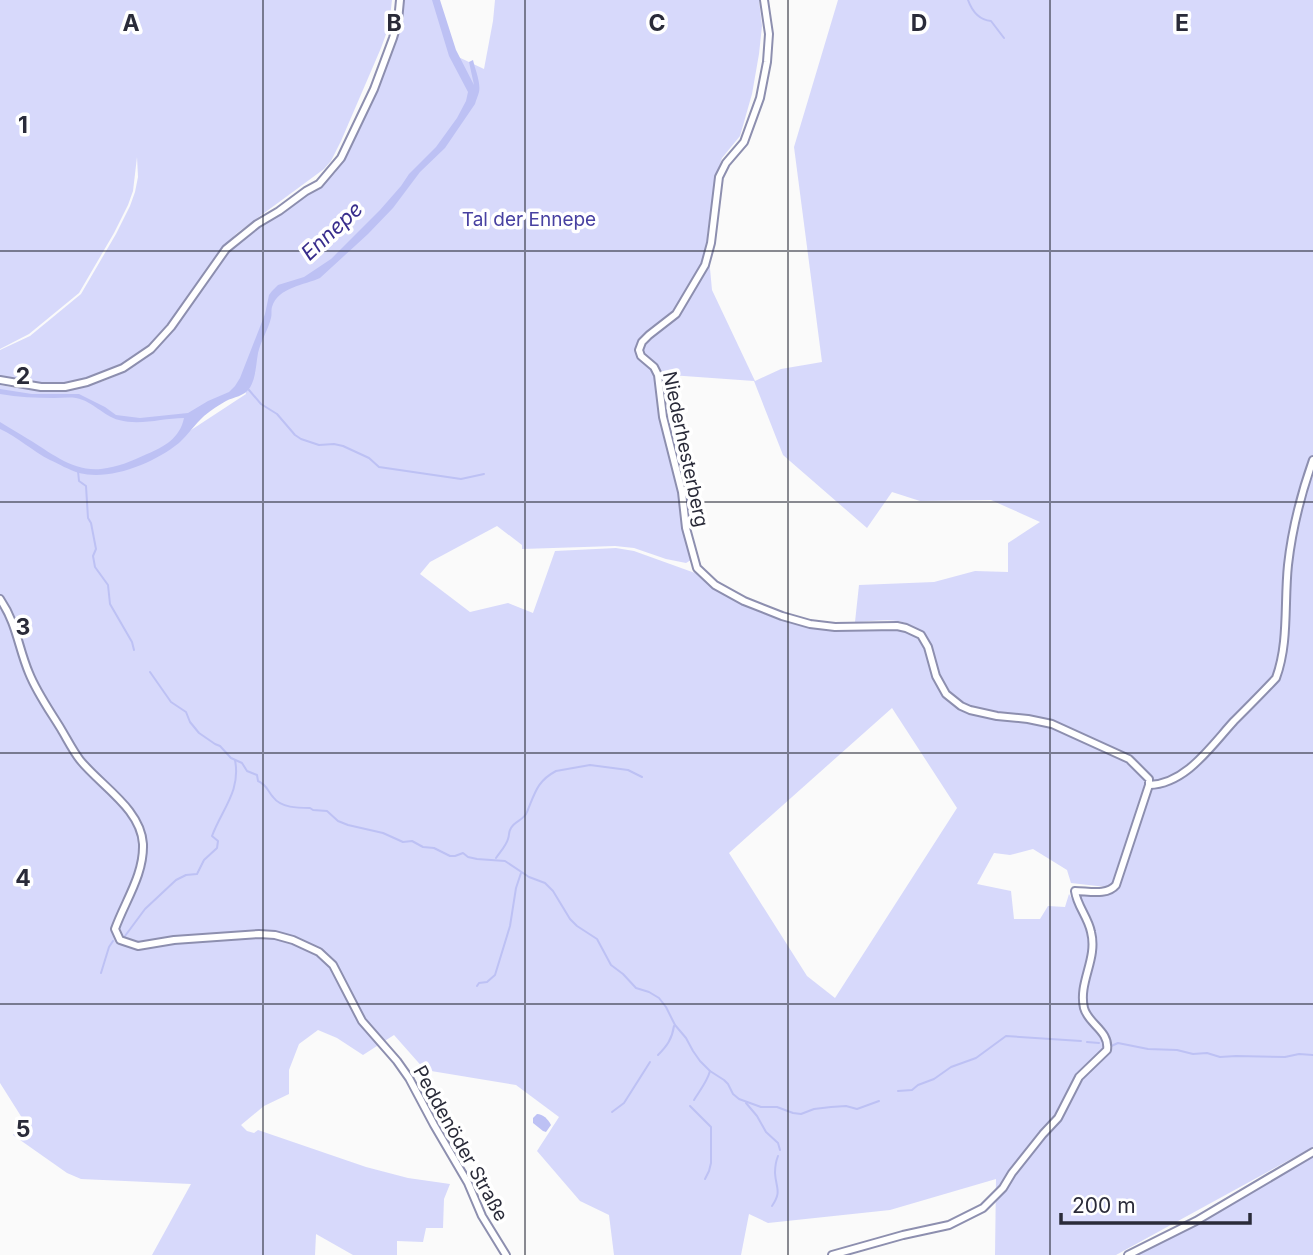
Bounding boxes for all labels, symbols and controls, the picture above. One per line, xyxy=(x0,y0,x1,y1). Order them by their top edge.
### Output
text: A xyxy=(122,9,140,37)
text: B xyxy=(386,9,402,37)
text: C xyxy=(648,9,666,37)
text: D xyxy=(911,9,927,37)
text: E xyxy=(1175,9,1189,37)
text: 1 xyxy=(18,111,28,139)
water label: Ennepe xyxy=(296,196,367,265)
park label: Tal der Ennepe xyxy=(462,208,596,231)
text: 2 xyxy=(16,362,30,390)
street label: Niederhesterberg xyxy=(658,369,713,529)
text: 3 xyxy=(16,613,30,641)
text: 4 xyxy=(15,864,31,892)
street label: Peddenöder Straße xyxy=(408,1061,513,1225)
text: 5 xyxy=(16,1115,30,1143)
scale bar xyxy=(1061,1182,1250,1226)
text: 200 m xyxy=(1072,1193,1136,1218)

